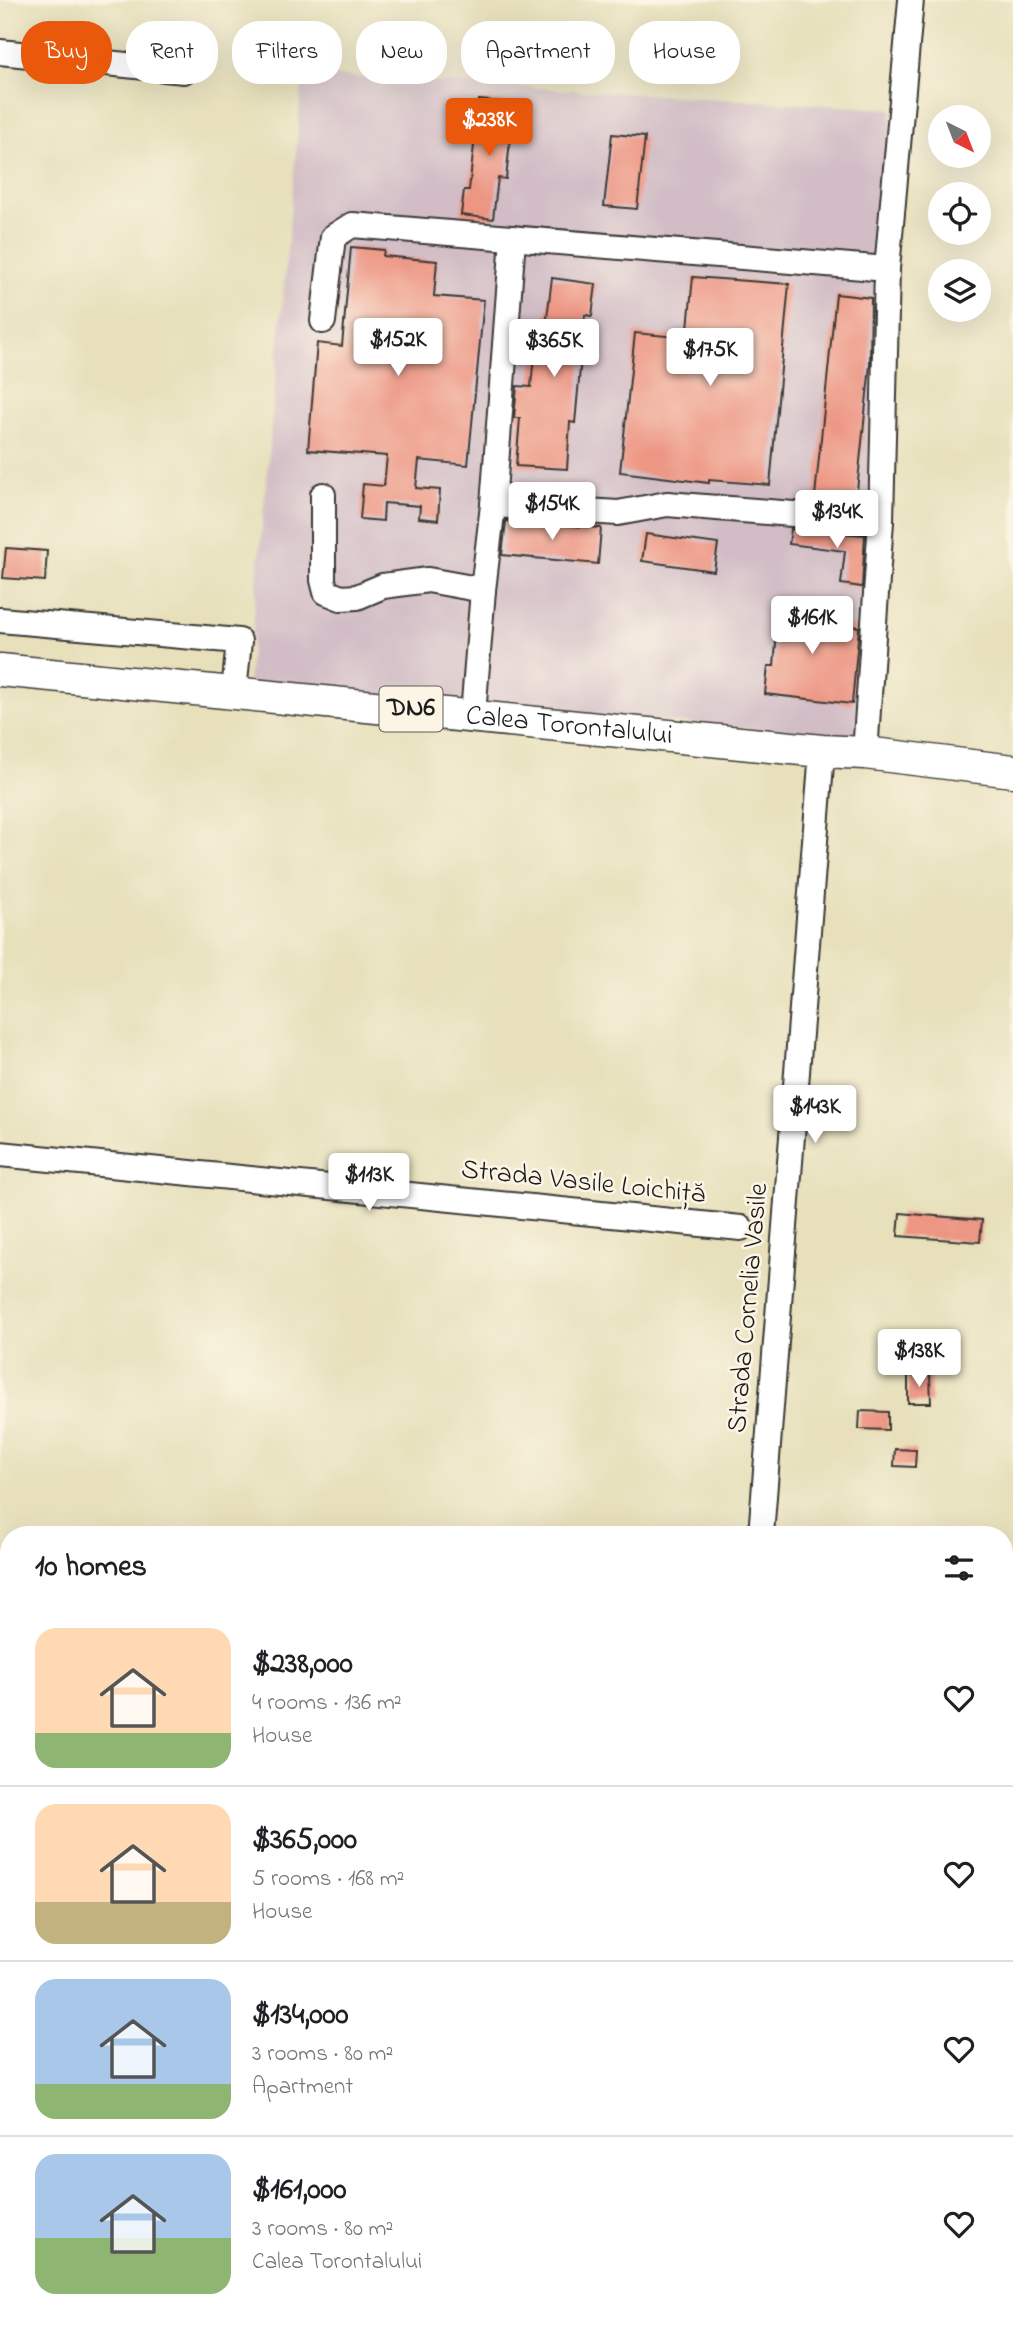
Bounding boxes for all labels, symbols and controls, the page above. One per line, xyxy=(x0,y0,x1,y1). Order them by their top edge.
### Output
chip: Buy xyxy=(21,21,112,84)
chip: Rent xyxy=(126,21,218,84)
chip: Filters xyxy=(232,21,342,84)
chip: New xyxy=(356,21,447,84)
chip: Apartment xyxy=(461,21,615,84)
chip: House xyxy=(629,21,740,84)
pin: $238K xyxy=(440,99,538,158)
text: $238K xyxy=(462,104,516,137)
north arrow xyxy=(928,105,990,168)
map controls xyxy=(928,105,991,322)
button: locate xyxy=(928,182,991,245)
button: layers xyxy=(928,259,991,322)
pin: $152K xyxy=(349,318,447,378)
pin: $365K xyxy=(505,320,603,379)
text: $152K xyxy=(370,324,426,357)
text: $365K xyxy=(525,325,583,358)
pin: $175K xyxy=(661,328,759,388)
text: $175K xyxy=(682,334,738,367)
pin: $154K xyxy=(503,482,601,542)
text: $154K xyxy=(524,488,580,521)
pin: $134K xyxy=(788,490,886,550)
text: $134K xyxy=(811,496,863,529)
pin: $161K xyxy=(763,596,861,656)
text: $161K xyxy=(787,602,837,635)
road number: DN6 xyxy=(380,687,442,732)
street label: Calea Torontalului xyxy=(464,696,674,757)
pin: $143K xyxy=(766,1086,864,1145)
text: $143K xyxy=(789,1091,841,1124)
street label: Strada Vasile Loichiță xyxy=(459,1150,707,1216)
pin: $113K xyxy=(320,1154,418,1213)
text: $113K xyxy=(344,1159,394,1192)
street label: Strada Cornelia Vasile xyxy=(718,1181,780,1435)
pin: $138K xyxy=(870,1330,968,1389)
text: $138K xyxy=(894,1335,944,1368)
text: 10 homes xyxy=(35,1546,147,1590)
icon: filters xyxy=(940,1549,978,1587)
text: $238,000 xyxy=(252,1643,353,1687)
icon: home xyxy=(91,1656,175,1740)
icon: heart xyxy=(940,1679,978,1717)
text: 4 rooms · 136 m² xyxy=(252,1687,402,1720)
text: House xyxy=(252,1720,312,1753)
text: $365,000 xyxy=(252,1819,357,1863)
icon: home xyxy=(91,1832,175,1916)
icon: heart xyxy=(940,1855,978,1893)
text: 5 rooms · 168 m² xyxy=(252,1863,404,1896)
text: House xyxy=(252,1896,312,1929)
text: $134,000 xyxy=(252,1994,348,2038)
icon: home xyxy=(91,2007,175,2091)
icon: heart xyxy=(940,2030,978,2068)
text: 3 rooms · 80 m² xyxy=(252,2038,393,2071)
text: Apartment xyxy=(252,2071,353,2104)
text: $161,000 xyxy=(252,2169,346,2213)
icon: home xyxy=(91,2182,175,2266)
icon: heart xyxy=(940,2205,978,2243)
text: 3 rooms · 80 m² xyxy=(252,2213,393,2246)
text: Calea Torontalului xyxy=(252,2246,422,2279)

